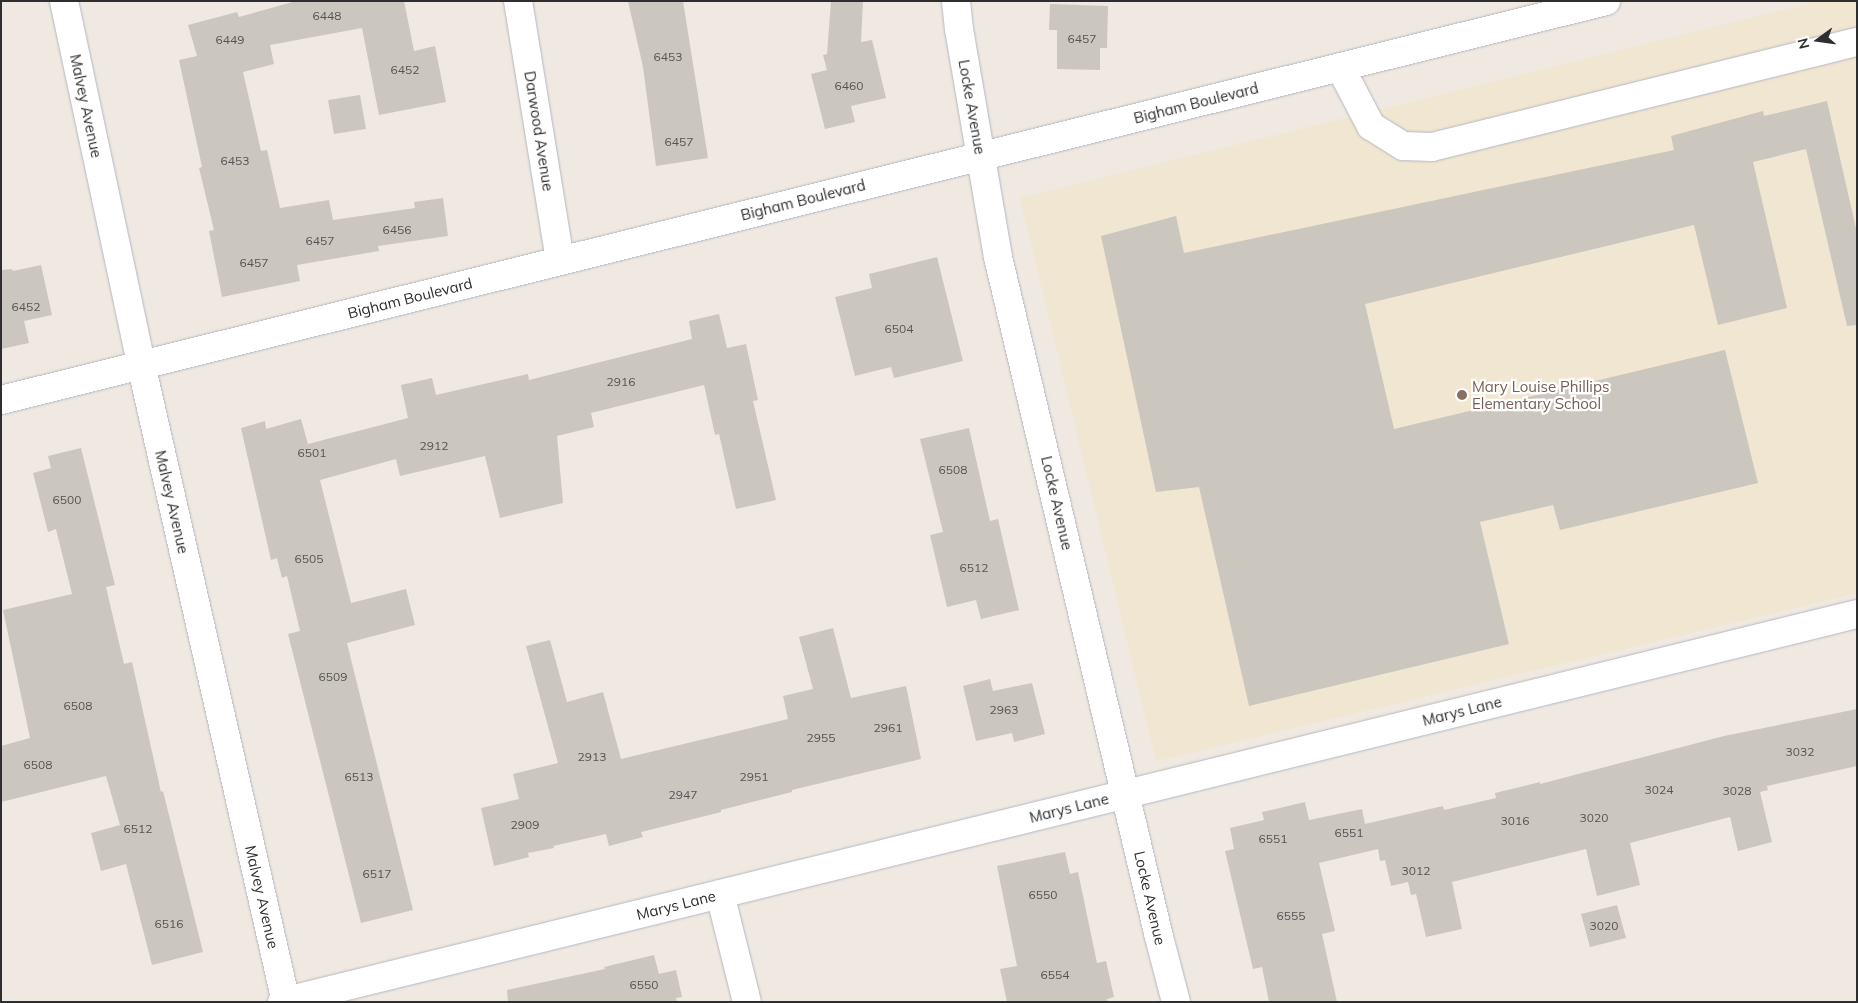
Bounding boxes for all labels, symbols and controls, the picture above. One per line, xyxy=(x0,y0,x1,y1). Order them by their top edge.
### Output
house number: 6448 xyxy=(313,9,341,23)
north arrow xyxy=(1793,15,1843,65)
house number: 6457 xyxy=(1068,32,1096,46)
house number: 6449 xyxy=(216,33,244,47)
text: N xyxy=(1793,36,1813,51)
house number: 6453 xyxy=(654,50,682,64)
street label: Malvey Avenue xyxy=(66,53,106,159)
street label: Locke Avenue xyxy=(955,58,989,156)
house number: 6452 xyxy=(391,63,419,77)
street label: Darwood Avenue xyxy=(521,70,557,192)
house number: 6460 xyxy=(835,79,863,93)
street label: Bigham Boulevard xyxy=(1132,79,1260,127)
house number: 6457 xyxy=(665,135,693,149)
house number: 6453 xyxy=(221,154,249,168)
street label: Bigham Boulevard xyxy=(739,176,867,224)
house number: 6456 xyxy=(383,223,411,237)
house number: 6457 xyxy=(306,234,334,248)
house number: 6457 xyxy=(240,256,268,270)
street label: Bigham Boulevard xyxy=(346,274,474,322)
house number: 6452 xyxy=(12,300,40,314)
house number: 6504 xyxy=(885,322,913,336)
house number: 2916 xyxy=(607,375,635,389)
place label: Mary Louise Phillips Elementary School xyxy=(1472,377,1609,412)
marker: Mary Louise Phillips Elementary School xyxy=(1456,389,1468,401)
house number: 2912 xyxy=(420,439,448,453)
house number: 6501 xyxy=(298,446,326,460)
street label: Malvey Avenue xyxy=(151,449,193,555)
street label: Locke Avenue xyxy=(1037,454,1077,552)
house number: 6508 xyxy=(939,463,967,477)
house number: 6500 xyxy=(53,493,81,507)
house number: 6505 xyxy=(295,552,323,566)
house number: 6512 xyxy=(960,561,988,575)
house number: 6509 xyxy=(319,670,347,684)
street label: Marys Lane xyxy=(1420,692,1504,730)
house number: 6508 xyxy=(64,699,92,713)
house number: 2963 xyxy=(990,703,1018,717)
house number: 2961 xyxy=(874,721,902,735)
house number: 2955 xyxy=(807,731,835,745)
house number: 3032 xyxy=(1786,745,1814,759)
house number: 2913 xyxy=(578,750,606,764)
house number: 6508 xyxy=(24,758,52,772)
house number: 6513 xyxy=(345,770,373,784)
house number: 2951 xyxy=(740,770,768,784)
house number: 3024 xyxy=(1645,783,1673,797)
house number: 3028 xyxy=(1723,784,1751,798)
house number: 2947 xyxy=(669,788,697,802)
street label: Marys Lane xyxy=(1027,789,1111,827)
house number: 3020 xyxy=(1580,811,1608,825)
house number: 3016 xyxy=(1501,814,1529,828)
house number: 2909 xyxy=(511,818,539,832)
house number: 6512 xyxy=(124,822,152,836)
house number: 6551 xyxy=(1335,826,1363,840)
house number: 6551 xyxy=(1259,832,1287,846)
street label: Malvey Avenue xyxy=(241,844,283,950)
street label: Locke Avenue xyxy=(1130,849,1170,947)
house number: 3012 xyxy=(1402,864,1430,878)
house number: 6517 xyxy=(363,867,391,881)
street label: Marys Lane xyxy=(634,886,718,924)
house number: 6550 xyxy=(1029,888,1057,902)
house number: 6555 xyxy=(1277,909,1305,923)
house number: 6516 xyxy=(155,917,183,931)
house number: 3020 xyxy=(1590,919,1618,933)
house number: 6554 xyxy=(1041,968,1069,982)
house number: 6550 xyxy=(630,978,658,992)

